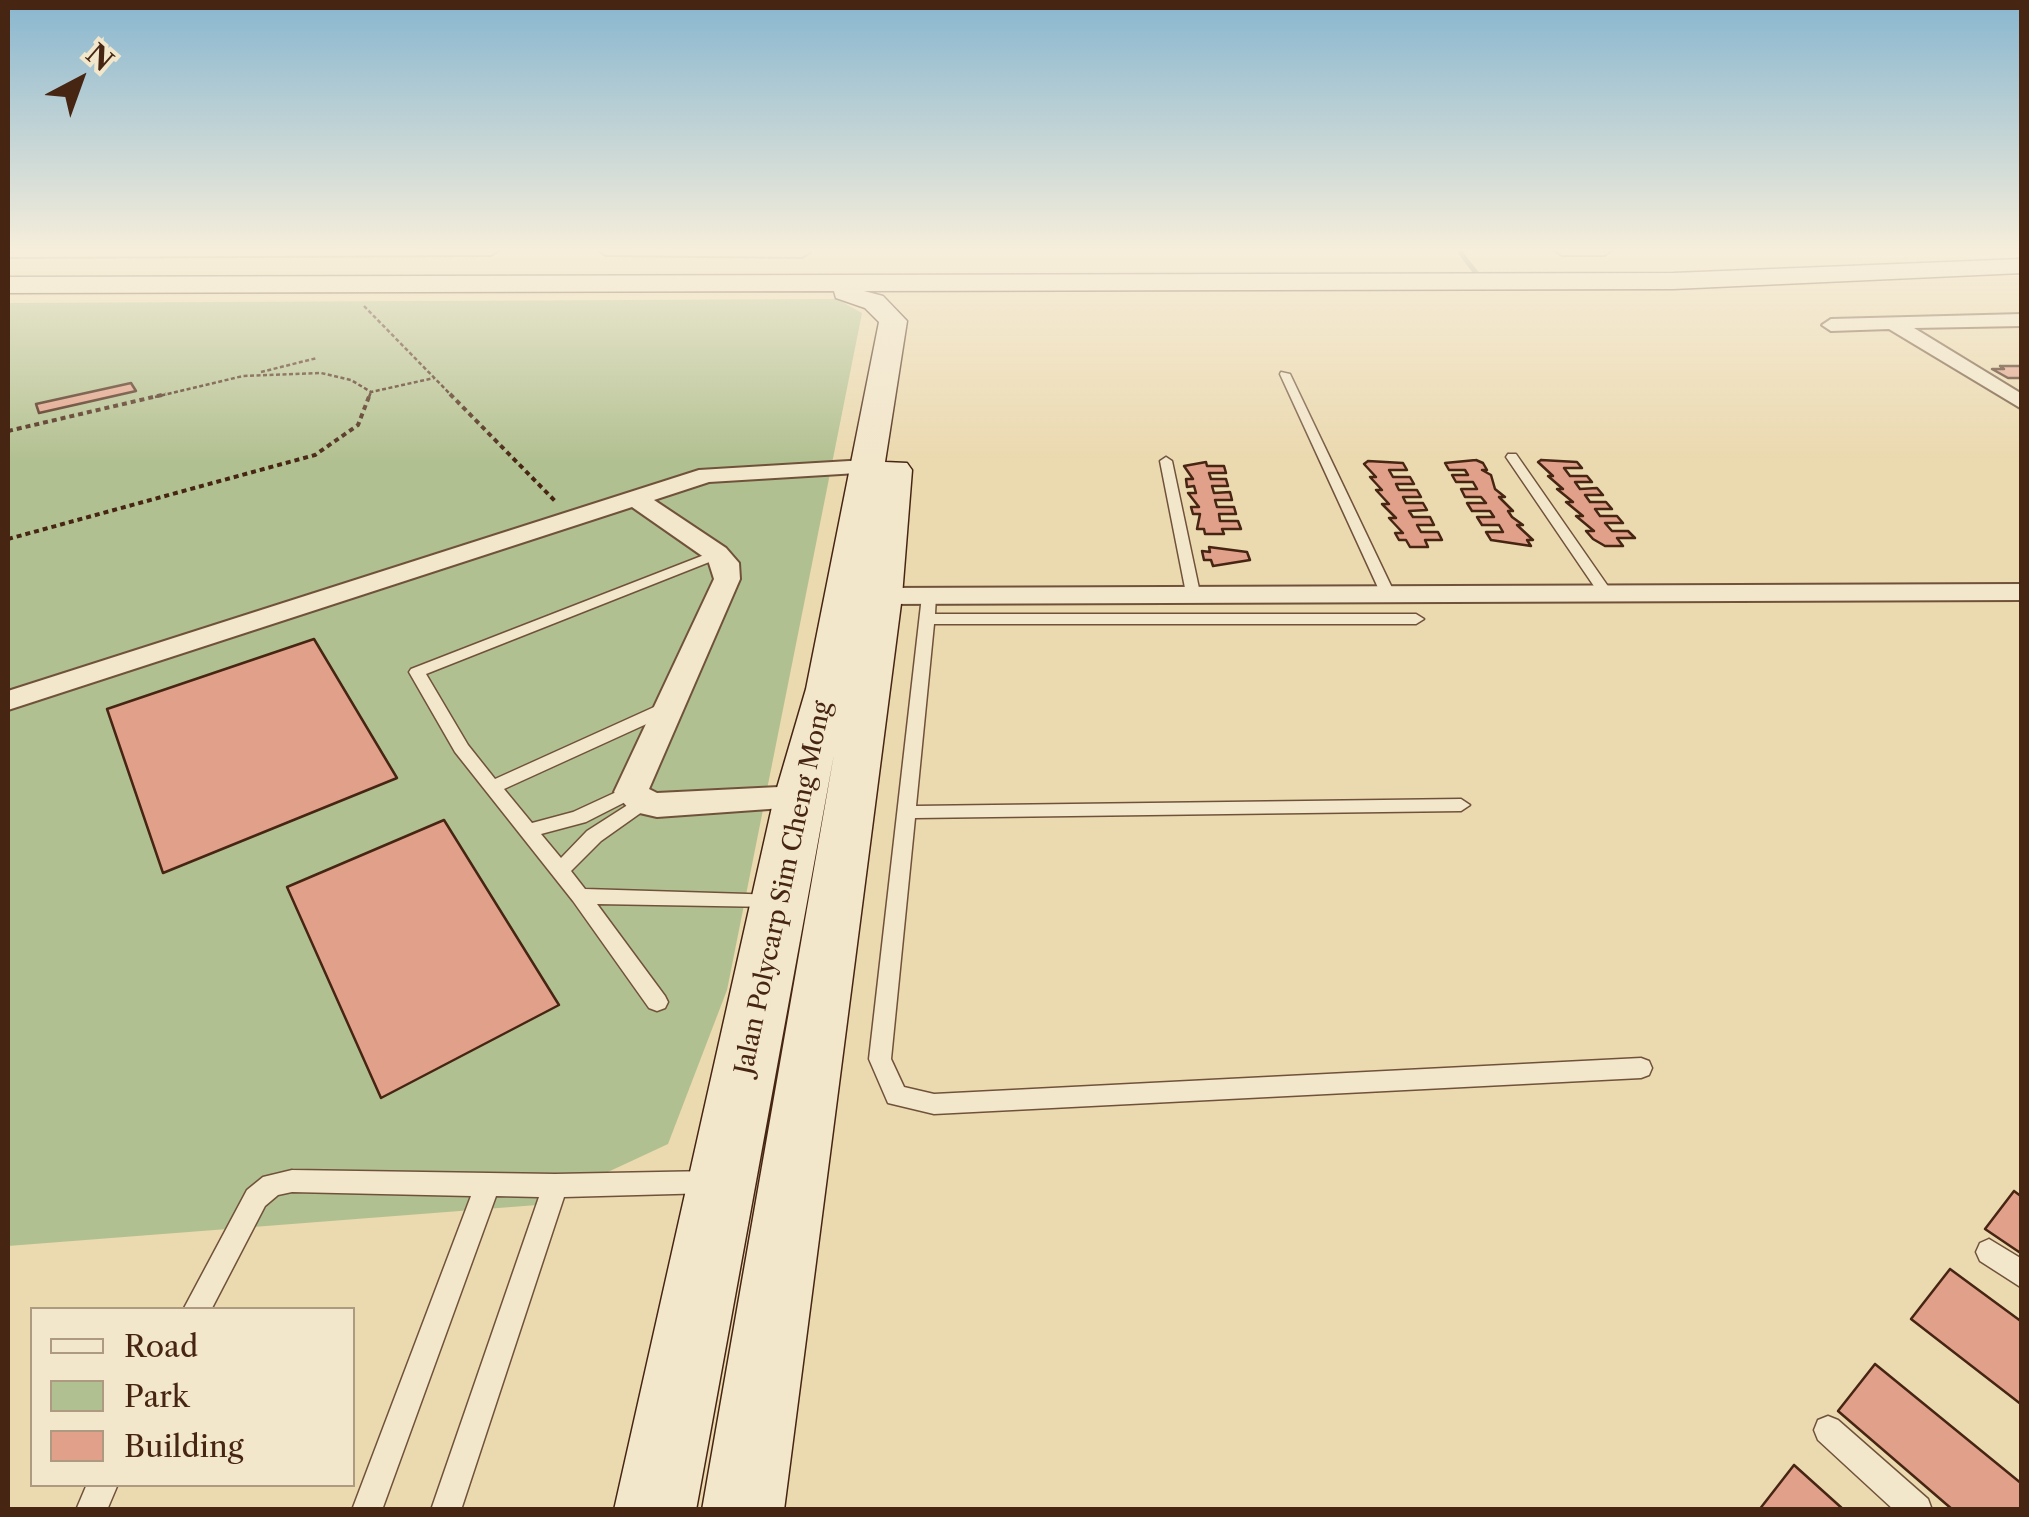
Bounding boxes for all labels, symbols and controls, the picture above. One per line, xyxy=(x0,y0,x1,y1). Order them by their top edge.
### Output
north arrow xyxy=(30,30,130,130)
text: N xyxy=(79,37,120,78)
street label: Jalan Polycarp Sim Cheng Mong xyxy=(730,699,838,1077)
legend xyxy=(30,1307,355,1487)
text: Road xyxy=(124,1328,198,1365)
text: Park xyxy=(124,1378,189,1415)
text: Building xyxy=(124,1428,244,1465)

